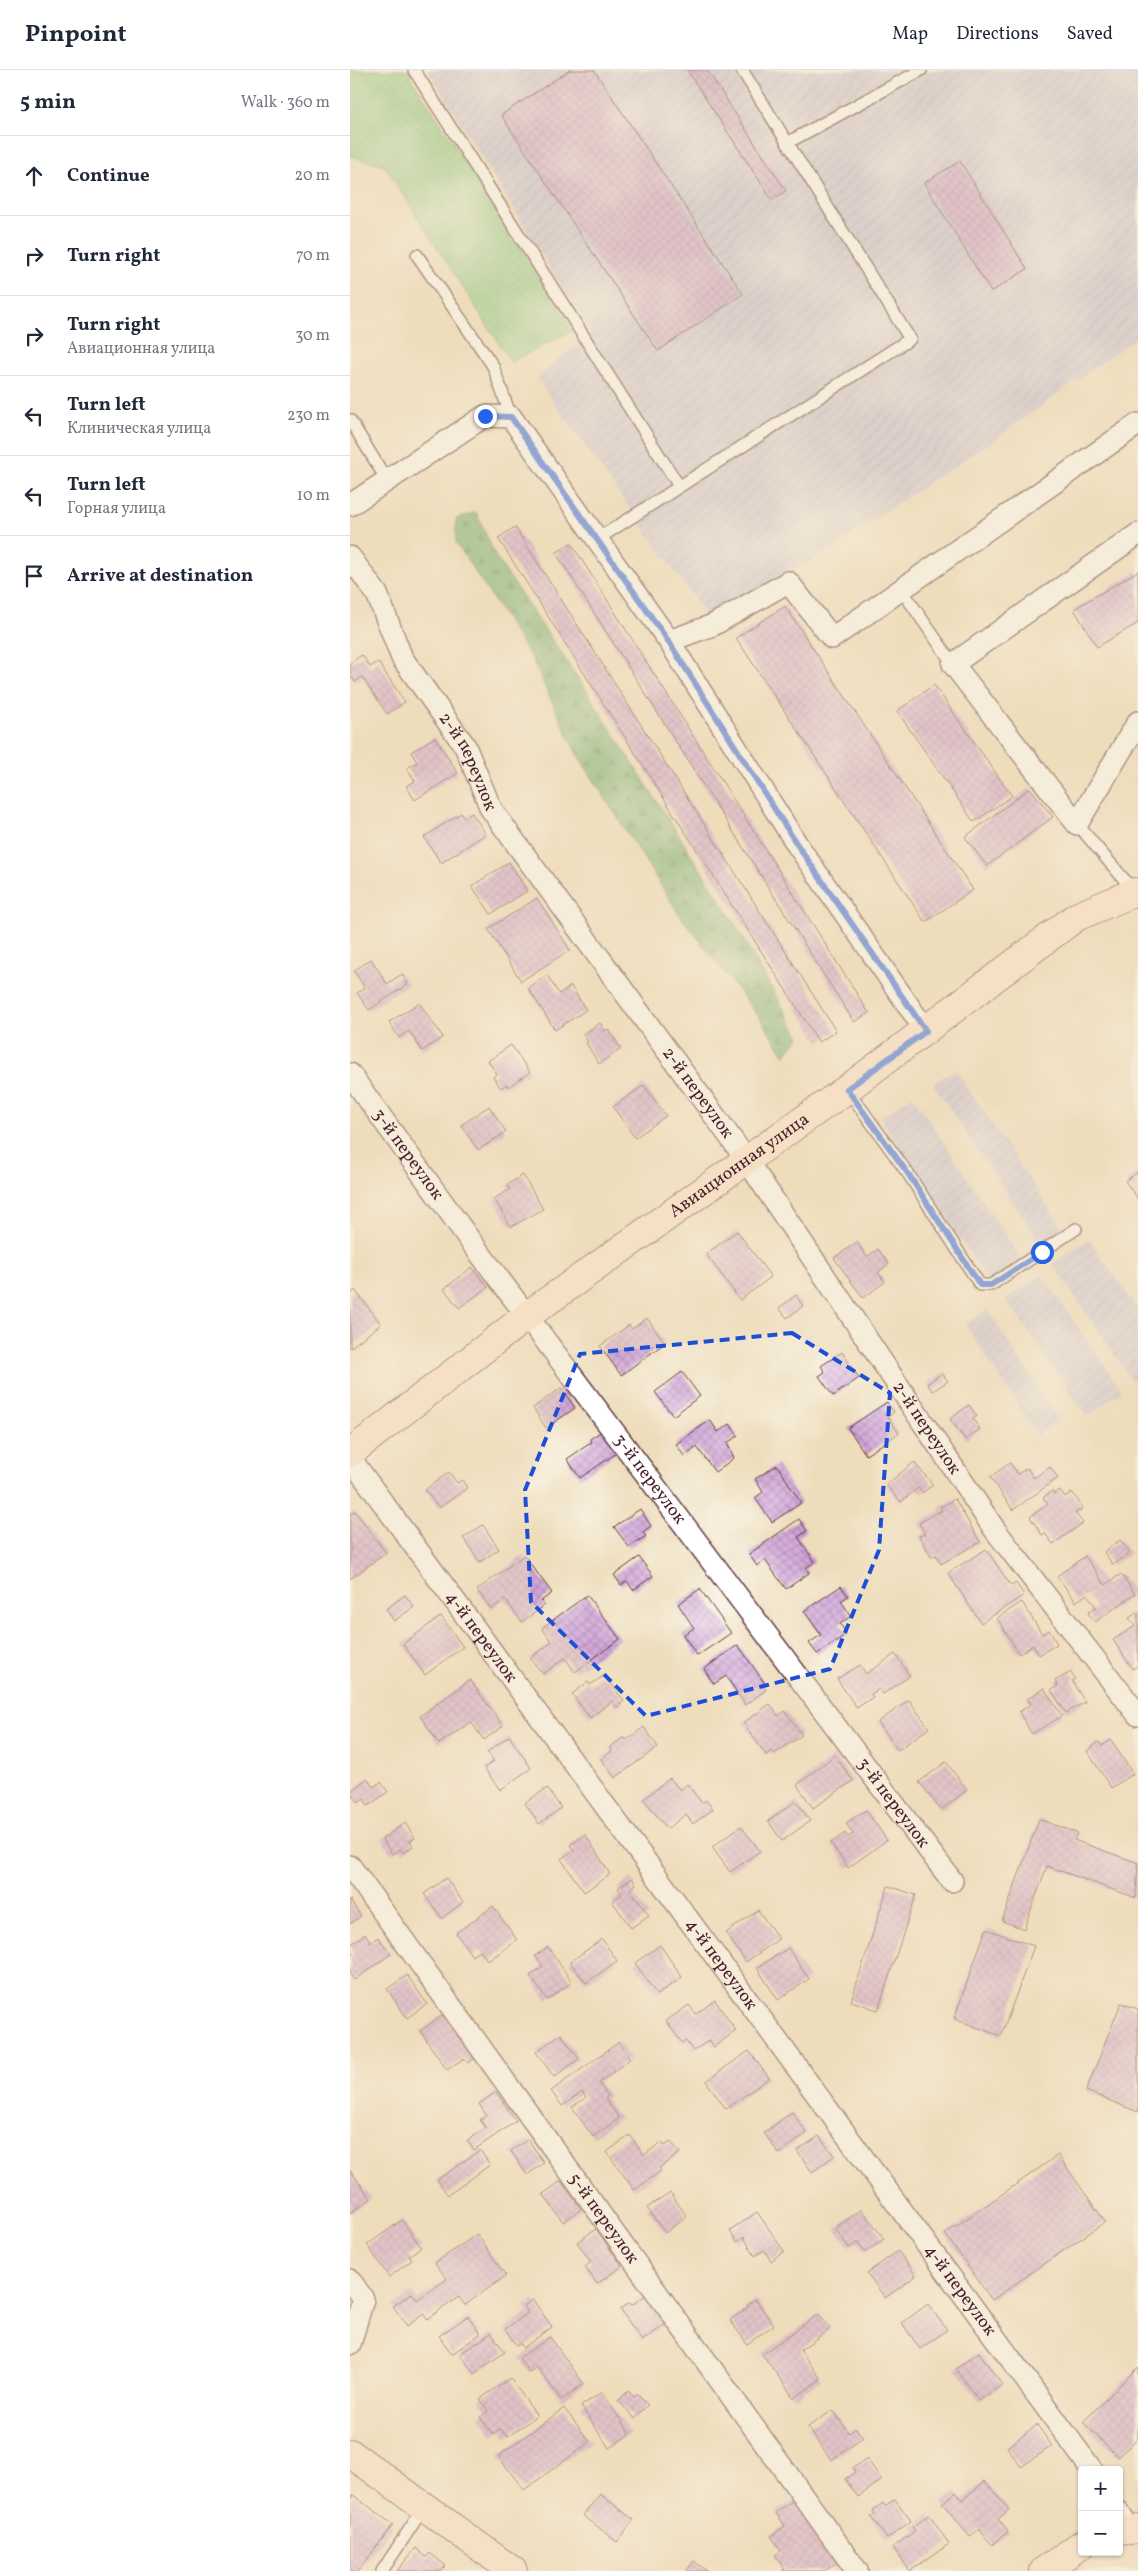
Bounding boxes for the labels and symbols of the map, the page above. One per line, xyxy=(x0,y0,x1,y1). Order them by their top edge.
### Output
route end xyxy=(474,405,497,428)
street label: 2-й переулок xyxy=(432,707,503,815)
street label: 2-й переулок xyxy=(656,1042,740,1144)
street label: 3-й переулок xyxy=(366,1103,450,1205)
street label: Авиационная улица xyxy=(664,1107,815,1224)
route start xyxy=(1031,1241,1054,1264)
street label: 2-й переулок xyxy=(886,1376,967,1480)
street label: 3-й переулок xyxy=(607,1429,692,1530)
street label: 4-й переулок xyxy=(439,1586,524,1688)
street label: 3-й переулок xyxy=(851,1752,936,1854)
street label: 4-й переулок xyxy=(679,1913,764,2016)
street label: 5-й переулок xyxy=(562,2168,645,2269)
street label: 4-й переулок xyxy=(918,2239,1002,2342)

